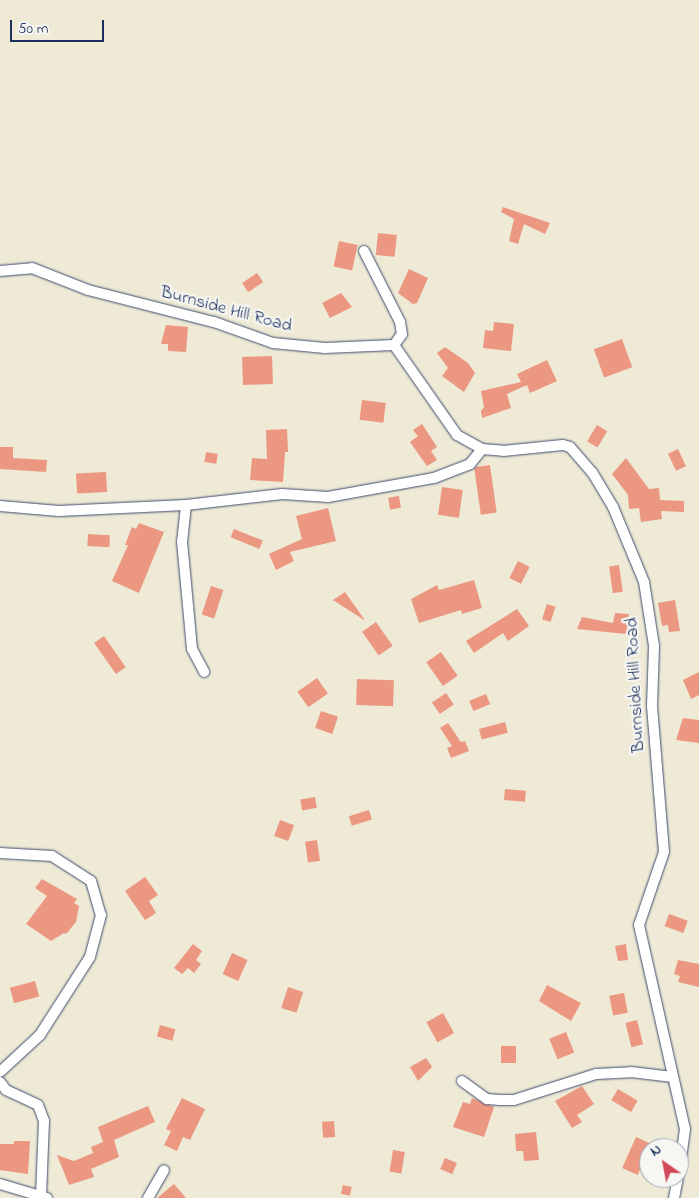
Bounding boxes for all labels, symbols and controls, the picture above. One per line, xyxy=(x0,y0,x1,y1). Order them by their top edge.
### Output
scale bar xyxy=(12,10,106,42)
text: 50 m xyxy=(18,18,48,40)
street label: Burnside Hill Road xyxy=(158,282,294,338)
street label: Burnside Hill Road xyxy=(622,617,650,753)
north arrow xyxy=(639,1138,689,1188)
text: N xyxy=(646,1139,666,1162)

